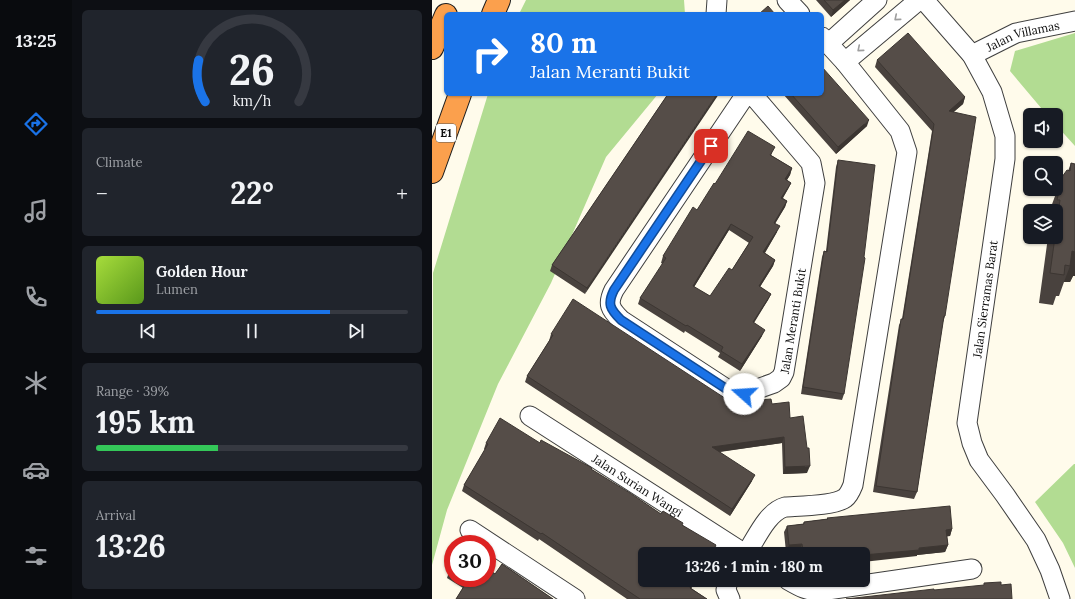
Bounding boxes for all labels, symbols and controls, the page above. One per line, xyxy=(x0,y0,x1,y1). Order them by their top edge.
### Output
one-way arrow xyxy=(895,14,902,21)
street label: Jalan Villamas xyxy=(983,17,1061,55)
text: 80 m xyxy=(530,25,597,61)
icon: right xyxy=(464,28,516,80)
text: 13:25 xyxy=(15,29,57,52)
text: 26 xyxy=(229,43,275,96)
one-way arrow xyxy=(858,45,865,52)
text: Jalan Meranti Bukit xyxy=(530,60,690,83)
text: km/h xyxy=(233,91,272,110)
map controls xyxy=(1023,108,1063,244)
button: sound xyxy=(1023,108,1063,148)
icon: directions xyxy=(22,110,50,138)
road number: E1 xyxy=(436,124,456,142)
pin xyxy=(694,129,728,163)
icon: arrive xyxy=(700,135,722,157)
text: Climate xyxy=(96,154,143,171)
button: search xyxy=(1023,156,1063,196)
text: 22° xyxy=(230,174,274,212)
text: − xyxy=(96,179,108,207)
text: + xyxy=(396,179,408,207)
icon: music xyxy=(22,197,50,225)
button: layers xyxy=(1023,204,1063,244)
street label: Jalan Sierramas Barat xyxy=(969,239,1001,360)
text: Golden Hour xyxy=(156,262,248,281)
street label: Jalan Meranti Bukit xyxy=(776,267,808,376)
text: Lumen xyxy=(156,281,198,298)
icon: phone xyxy=(22,283,50,311)
icon: previous xyxy=(137,320,159,342)
icon: pause xyxy=(241,320,263,342)
icon: next xyxy=(345,320,367,342)
icon: climate xyxy=(22,369,50,397)
position arrow xyxy=(723,373,765,415)
text: Range · 39% xyxy=(96,383,169,400)
text: 195 km xyxy=(96,403,195,441)
street label: Jalan Surian Wangi xyxy=(589,450,686,520)
icon: car xyxy=(22,456,50,484)
text: Arrival xyxy=(96,507,136,524)
text: 13:26 xyxy=(96,527,166,565)
speed limit sign: 30 xyxy=(444,535,496,587)
icon: filters xyxy=(22,542,50,570)
text: 13:26 · 1 min · 180 m xyxy=(685,557,823,576)

